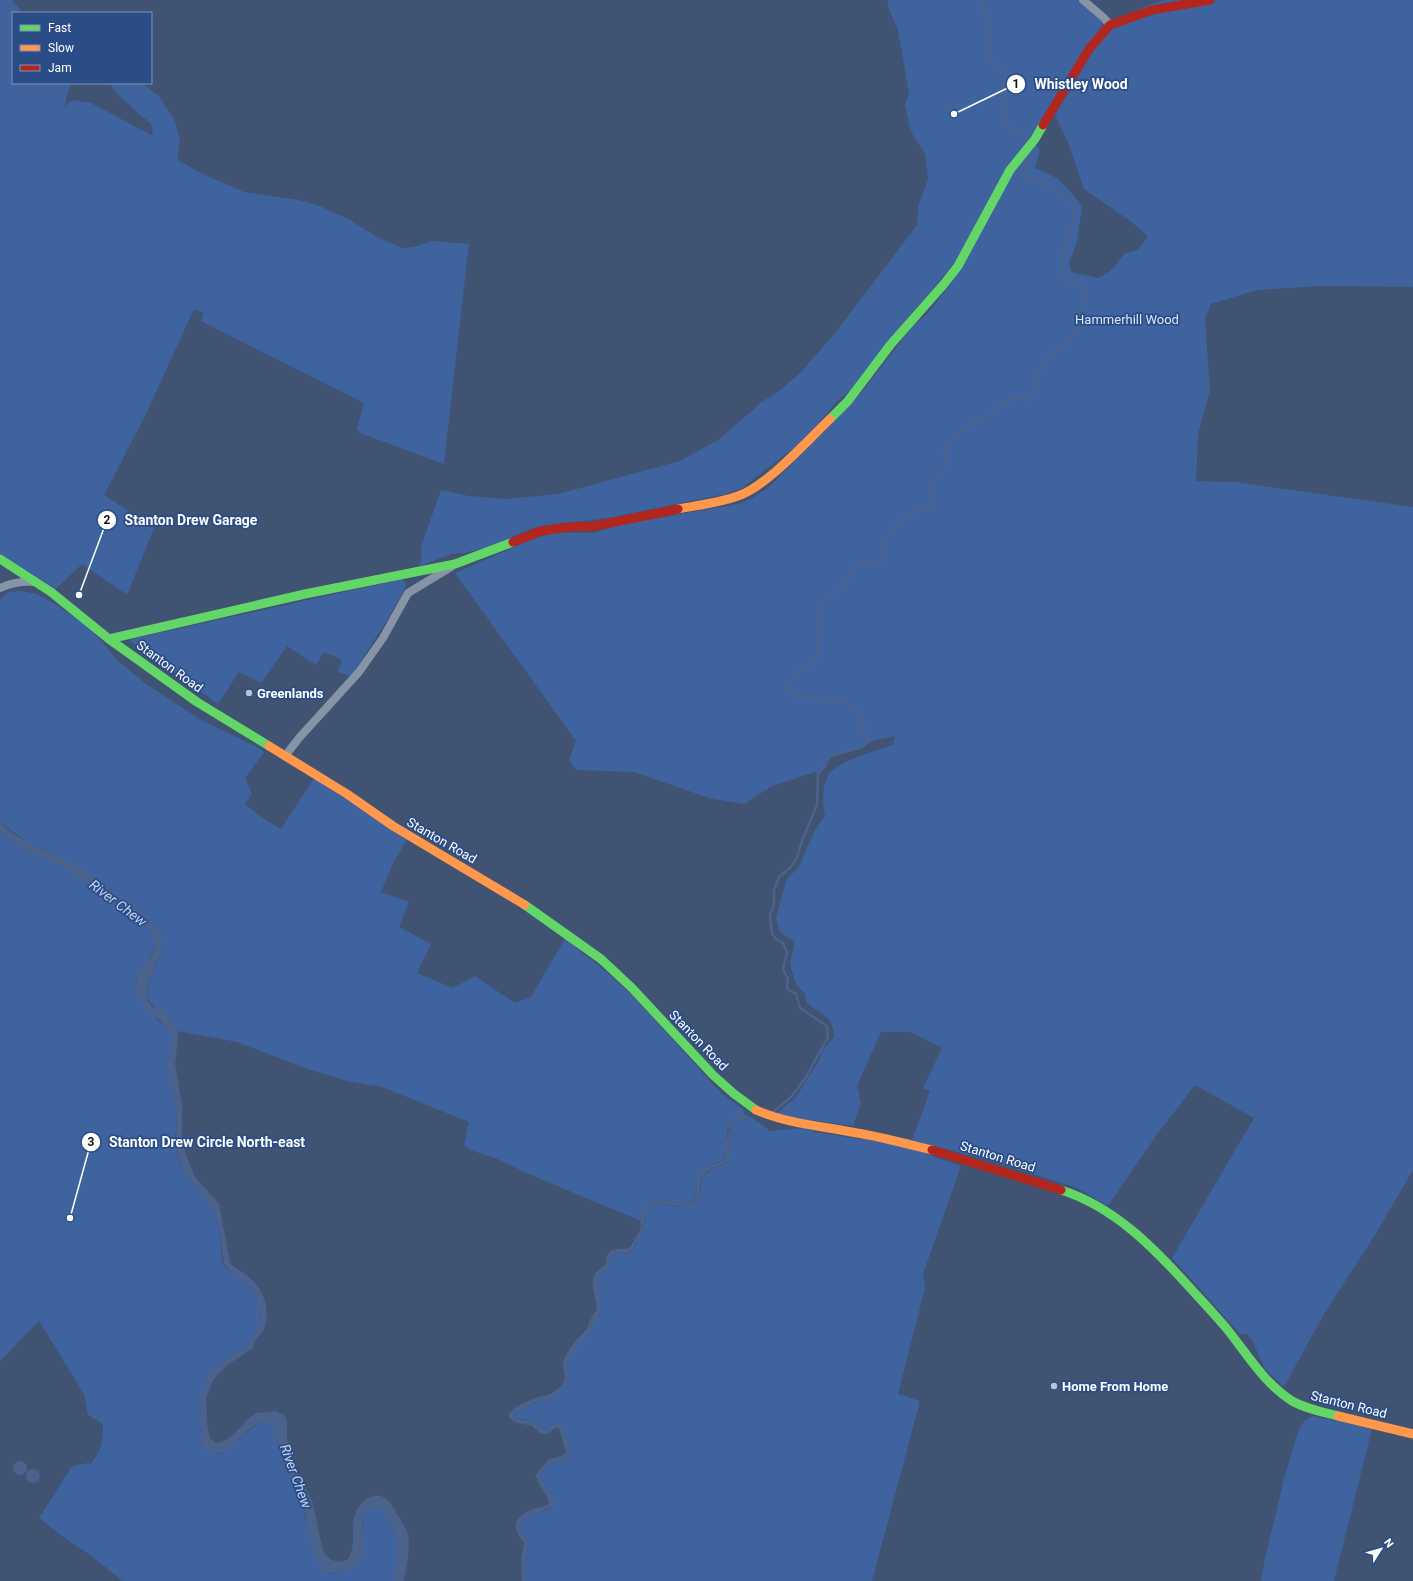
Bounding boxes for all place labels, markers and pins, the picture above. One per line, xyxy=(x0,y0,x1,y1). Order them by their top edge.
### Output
callout: Whistley Wood xyxy=(1006,71,1136,97)
callout: Stanton Drew Garage xyxy=(97,507,266,533)
place label: Greenlands xyxy=(257,686,324,701)
marker: Greenlands xyxy=(244,688,254,698)
callout: Stanton Drew Circle North-east xyxy=(81,1129,313,1155)
place label: Home From Home xyxy=(1062,1379,1168,1394)
marker: Home From Home xyxy=(1049,1381,1059,1391)

